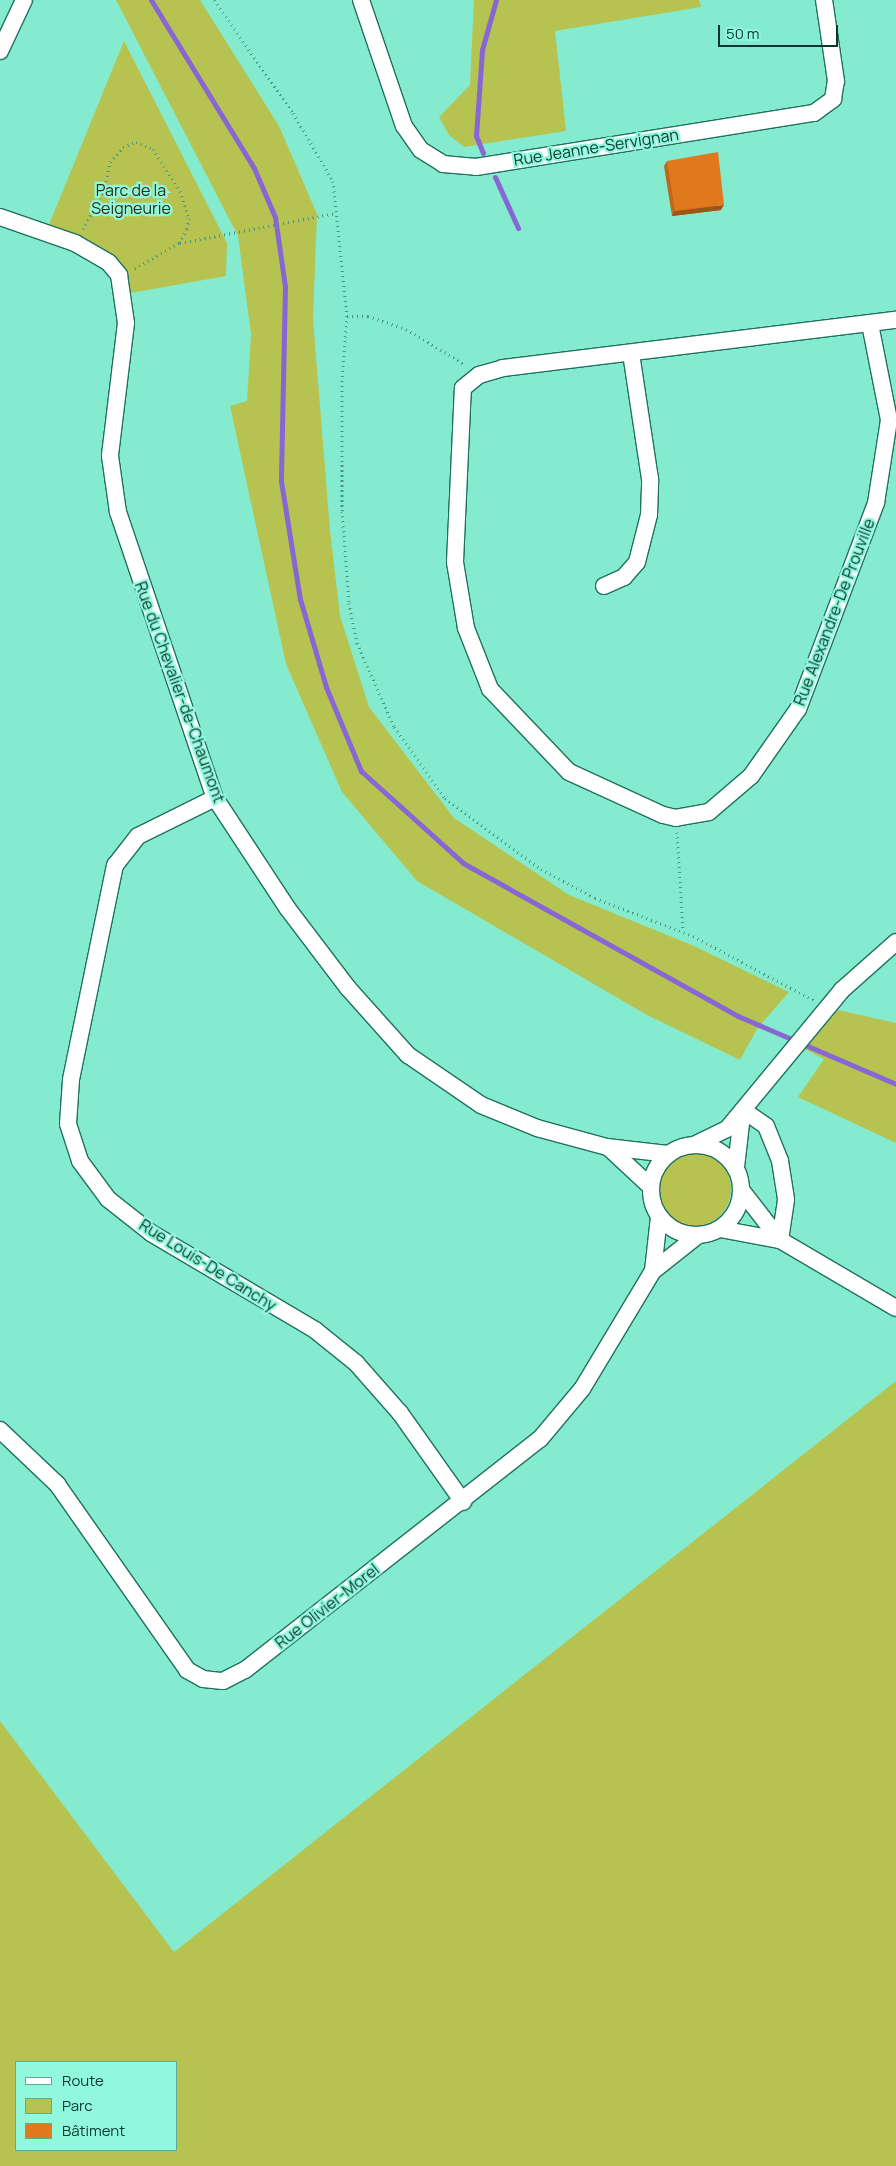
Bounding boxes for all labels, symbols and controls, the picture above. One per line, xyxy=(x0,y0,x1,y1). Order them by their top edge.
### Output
scale bar xyxy=(721,15,841,47)
text: 50 m xyxy=(726,23,760,44)
street label: Rue Jeanne-Servignan xyxy=(512,124,680,170)
park label: Parc de la Seigneurie xyxy=(91,180,171,218)
street label: Rue Alexandre-De Prouville xyxy=(789,516,879,708)
street label: Rue du Chevalier-de-Chaumont xyxy=(131,579,229,805)
street label: Rue Louis-De Canchy xyxy=(136,1215,280,1315)
street label: Rue Olivier-Morel xyxy=(271,1559,383,1653)
legend xyxy=(15,2061,178,2151)
text: Route xyxy=(62,2070,104,2091)
text: Parc xyxy=(62,2095,93,2116)
text: Bâtiment xyxy=(62,2120,125,2141)

